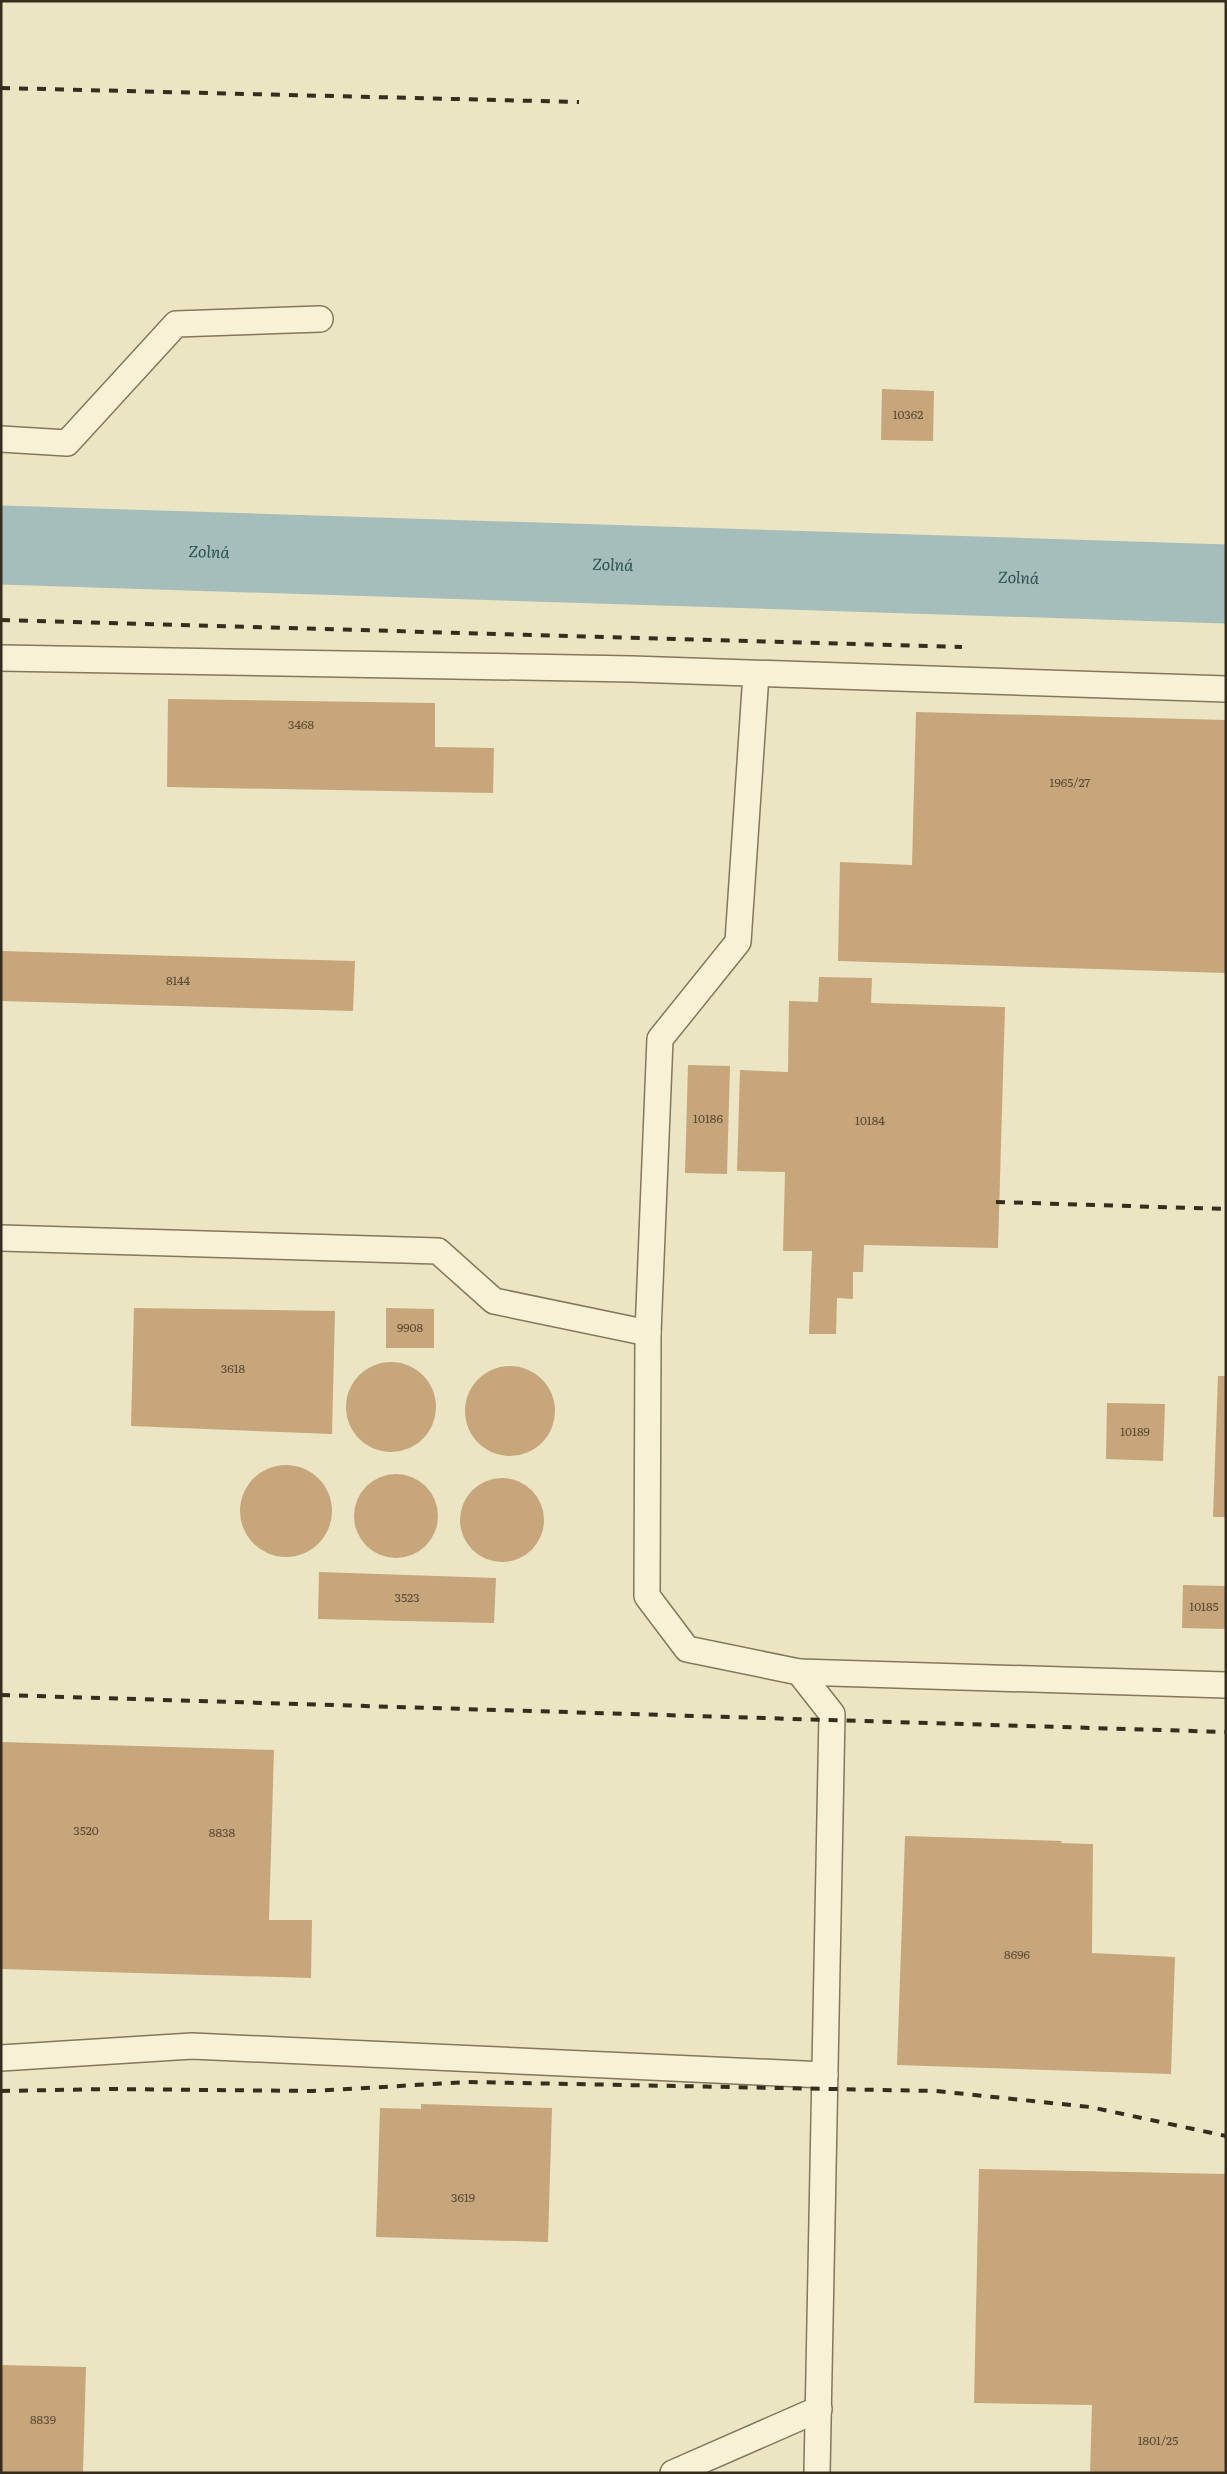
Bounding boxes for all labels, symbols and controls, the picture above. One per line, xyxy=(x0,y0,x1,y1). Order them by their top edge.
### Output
house number: 10362 xyxy=(893,405,923,423)
water label: Zolná xyxy=(188,538,231,563)
water label: Zolná xyxy=(592,551,635,576)
water label: Zolná xyxy=(997,564,1040,589)
house number: 3468 xyxy=(288,715,314,733)
house number: 1965/27 xyxy=(1050,773,1090,791)
house number: 8144 xyxy=(166,971,191,989)
house number: 10186 xyxy=(693,1109,723,1127)
house number: 10184 xyxy=(855,1111,885,1129)
house number: 9908 xyxy=(397,1318,423,1336)
house number: 3618 xyxy=(221,1359,246,1377)
house number: 10189 xyxy=(1120,1422,1150,1440)
house number: 3523 xyxy=(394,1588,420,1606)
house number: 10185 xyxy=(1189,1597,1219,1615)
house number: 3520 xyxy=(73,1821,99,1839)
house number: 8838 xyxy=(209,1823,236,1841)
house number: 8696 xyxy=(1004,1945,1030,1963)
house number: 3619 xyxy=(451,2188,475,2206)
house number: 8839 xyxy=(30,2410,56,2428)
house number: 1801/25 xyxy=(1138,2431,1178,2449)

